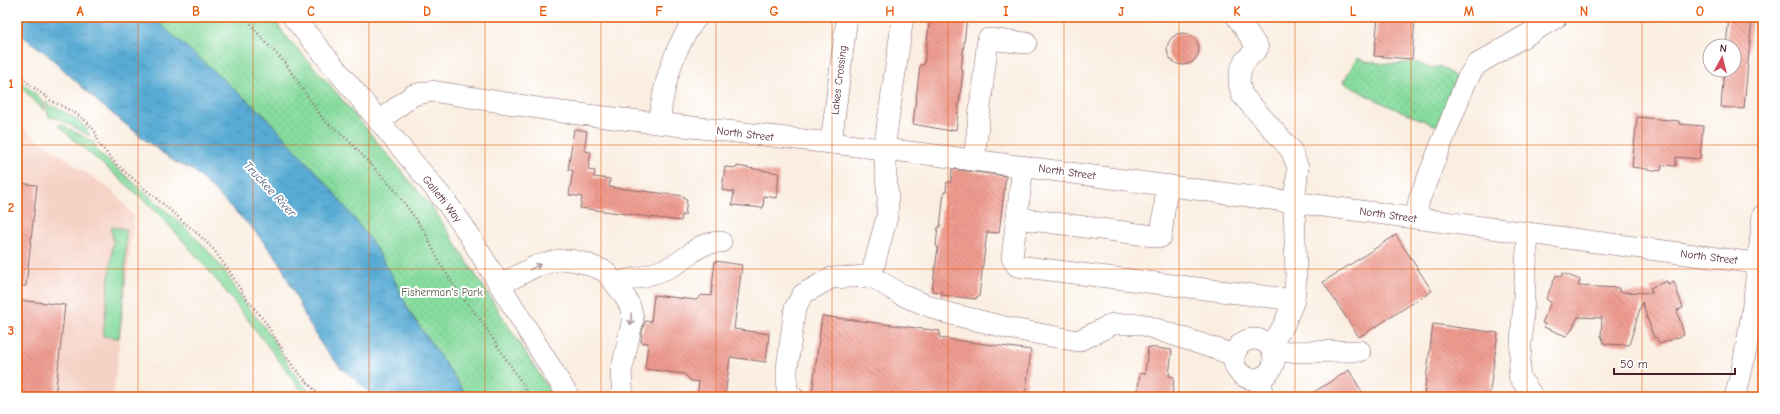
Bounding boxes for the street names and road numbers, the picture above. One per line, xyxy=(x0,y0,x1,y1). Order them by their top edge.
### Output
street label: Lakes Crossing xyxy=(828,44,850,116)
street label: North Street xyxy=(716,124,775,144)
street label: North Street xyxy=(1038,162,1097,183)
street label: Galletti Way xyxy=(420,173,464,225)
street label: North Street xyxy=(1359,205,1418,226)
street label: North Street xyxy=(1680,247,1739,267)

